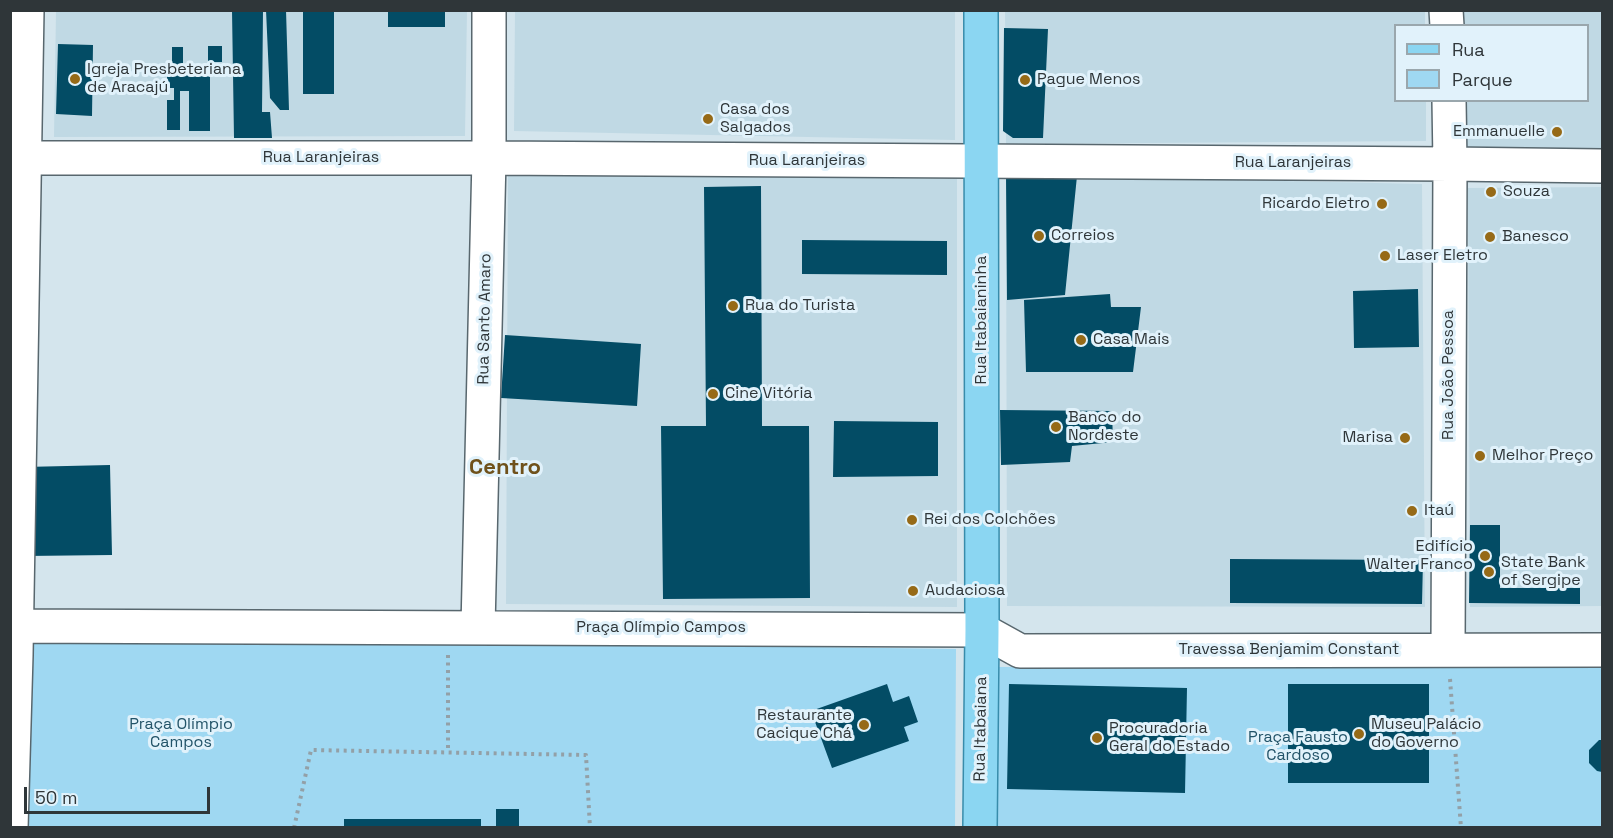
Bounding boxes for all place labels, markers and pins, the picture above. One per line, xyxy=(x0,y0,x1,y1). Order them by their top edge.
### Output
place label: Igreja Presbeteriana de Aracajú xyxy=(87,60,241,98)
place label: Pague Menos xyxy=(1037,70,1141,90)
marker: Igreja Presbeteriana de Aracajú xyxy=(68,72,82,86)
marker: Pague Menos xyxy=(1018,73,1032,87)
place label: Casa dos Salgados xyxy=(720,100,791,138)
marker: Casa dos Salgados xyxy=(701,112,715,126)
place label: Emmanuelle xyxy=(1453,122,1545,142)
marker: Emmanuelle xyxy=(1550,125,1564,139)
place label: Souza xyxy=(1503,182,1550,202)
marker: Souza xyxy=(1484,185,1498,199)
place label: Ricardo Eletro xyxy=(1262,194,1370,214)
marker: Ricardo Eletro xyxy=(1375,197,1389,211)
place label: Correios xyxy=(1051,226,1115,246)
place label: Banesco xyxy=(1502,227,1569,247)
marker: Correios xyxy=(1032,229,1046,243)
marker: Banesco xyxy=(1483,230,1497,244)
place label: Laser Eletro xyxy=(1397,246,1488,266)
marker: Laser Eletro xyxy=(1378,249,1392,263)
place label: Rua do Turista xyxy=(745,296,855,316)
marker: Rua do Turista xyxy=(726,299,740,313)
place label: Casa Mais xyxy=(1093,330,1169,350)
marker: Casa Mais xyxy=(1074,333,1088,347)
place label: Cine Vitória xyxy=(725,384,813,404)
marker: Cine Vitória xyxy=(706,387,720,401)
place label: Banco do Nordeste xyxy=(1068,408,1141,446)
marker: Banco do Nordeste xyxy=(1049,420,1063,434)
place label: Marisa xyxy=(1342,428,1393,448)
marker: Marisa xyxy=(1398,431,1412,445)
place label: Melhor Preço xyxy=(1492,446,1593,466)
marker: Melhor Preço xyxy=(1473,449,1487,463)
place label: Itaú xyxy=(1424,501,1454,521)
marker: Itaú xyxy=(1405,504,1419,518)
place label: Rei dos Colchões xyxy=(924,510,1056,530)
marker: Rei dos Colchões xyxy=(905,513,919,527)
place label: Edifício Walter Franco xyxy=(1366,537,1473,575)
marker: Edifício Walter Franco xyxy=(1478,549,1492,563)
place label: State Bank of Sergipe xyxy=(1501,553,1586,591)
marker: State Bank of Sergipe xyxy=(1482,565,1496,579)
place label: Audaciosa xyxy=(925,581,1005,601)
marker: Audaciosa xyxy=(906,584,920,598)
place label: Restaurante Cacique Chá xyxy=(756,706,852,744)
place label: Museu Palácio do Governo xyxy=(1371,715,1481,753)
marker: Restaurante Cacique Chá xyxy=(857,718,871,732)
place label: Procuradoria Geral do Estado xyxy=(1109,719,1230,757)
marker: Museu Palácio do Governo xyxy=(1352,727,1366,741)
marker: Procuradoria Geral do Estado xyxy=(1090,731,1104,745)

